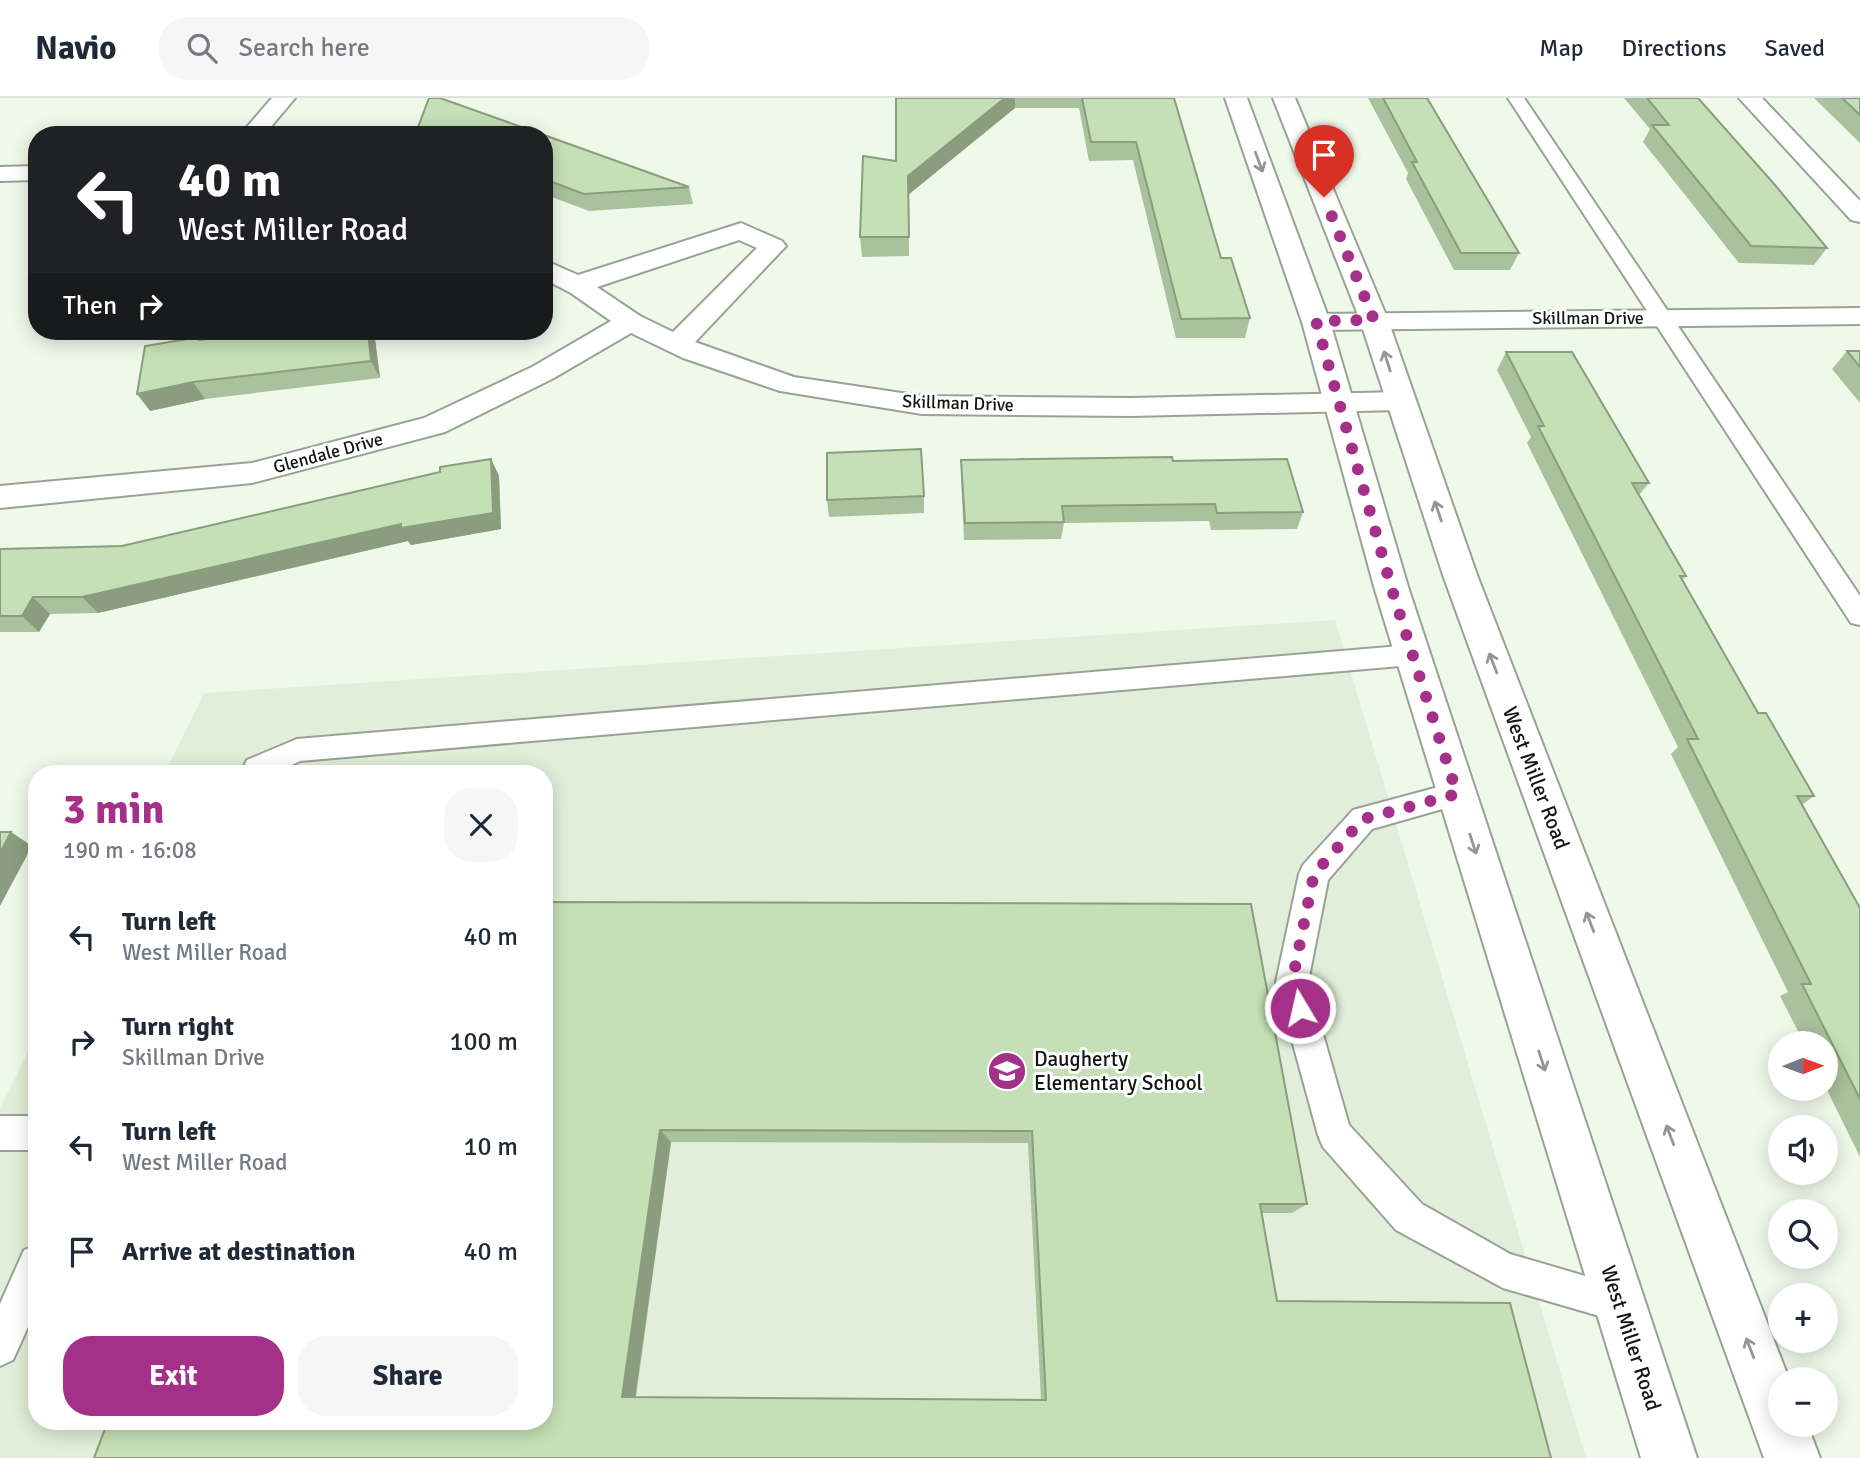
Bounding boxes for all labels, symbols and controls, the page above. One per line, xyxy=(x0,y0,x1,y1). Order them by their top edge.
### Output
search box xyxy=(159,17,649,80)
text: Navio xyxy=(35,28,117,69)
icon: search xyxy=(183,29,221,67)
text: Search here xyxy=(239,32,370,64)
text: Map xyxy=(1539,33,1584,63)
text: Directions xyxy=(1622,33,1727,63)
text: Saved xyxy=(1765,33,1825,63)
pin xyxy=(1294,125,1354,197)
icon: arrive xyxy=(1305,136,1343,174)
text: 40 m xyxy=(178,150,281,210)
one-way arrow xyxy=(1254,151,1266,173)
icon: left xyxy=(63,154,154,245)
text: West Miller Road xyxy=(178,210,408,249)
icon: right xyxy=(131,287,169,325)
text: Then xyxy=(63,290,117,322)
street label: Skillman Drive xyxy=(1532,307,1644,329)
one-way arrow xyxy=(1380,350,1392,372)
street label: Skillman Drive xyxy=(902,390,1014,416)
street label: Glendale Drive xyxy=(271,428,385,478)
one-way arrow xyxy=(1431,500,1443,522)
one-way arrow xyxy=(1486,653,1498,675)
street label: West Miller Road xyxy=(1497,703,1575,853)
text: 3 min xyxy=(63,784,164,835)
button: close xyxy=(444,788,518,862)
one-way arrow xyxy=(1468,832,1480,854)
text: 190 m · 16:08 xyxy=(63,836,197,865)
text: Turn left xyxy=(122,906,216,938)
one-way arrow xyxy=(1583,912,1596,934)
icon: left xyxy=(63,918,101,956)
text: 40 m xyxy=(463,921,518,953)
text: West Miller Road xyxy=(122,938,287,967)
position arrow xyxy=(1263,971,1337,1045)
text: Turn right xyxy=(122,1011,234,1043)
icon: right xyxy=(63,1023,101,1061)
text: 100 m xyxy=(449,1026,518,1058)
north arrow xyxy=(1768,1031,1838,1101)
map controls xyxy=(1768,1031,1838,1437)
text: Skillman Drive xyxy=(122,1043,265,1072)
place label: Daugherty Elementary School xyxy=(1034,1046,1203,1096)
one-way arrow xyxy=(1537,1049,1550,1071)
school or university icon: Daugherty Elementary School xyxy=(986,1050,1028,1092)
button: sound xyxy=(1768,1115,1838,1185)
text: Turn left xyxy=(122,1116,216,1148)
one-way arrow xyxy=(1663,1125,1676,1147)
icon: left xyxy=(63,1128,101,1166)
text: 10 m xyxy=(463,1131,518,1163)
text: West Miller Road xyxy=(122,1148,287,1177)
button: search xyxy=(1768,1199,1838,1269)
icon: arrive xyxy=(63,1233,101,1271)
text: Arrive at destination xyxy=(122,1236,355,1268)
text: 40 m xyxy=(463,1236,518,1268)
street label: West Miller Road xyxy=(1595,1262,1667,1414)
button: + xyxy=(1768,1283,1838,1353)
button: Exit xyxy=(63,1336,284,1416)
button: Share xyxy=(298,1336,518,1416)
one-way arrow xyxy=(1743,1338,1756,1360)
button: − xyxy=(1768,1367,1838,1437)

